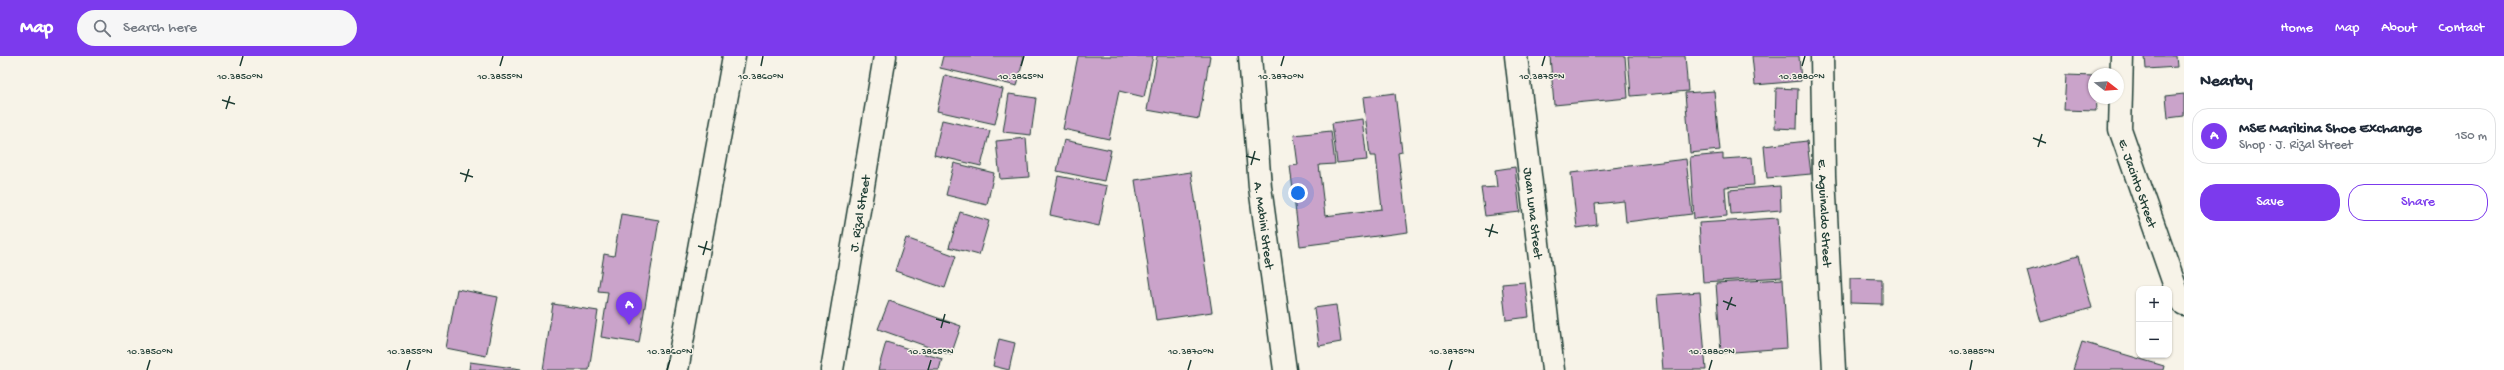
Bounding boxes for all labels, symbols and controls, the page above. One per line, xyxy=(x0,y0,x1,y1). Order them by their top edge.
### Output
search box xyxy=(77,10,357,46)
text: Map xyxy=(20,17,53,40)
icon: search xyxy=(91,17,113,39)
text: Search here xyxy=(123,19,197,37)
text: Home xyxy=(2281,20,2313,37)
text: Map xyxy=(2335,20,2359,37)
text: About xyxy=(2381,20,2417,37)
text: Contact xyxy=(2439,20,2484,37)
north arrow xyxy=(2088,68,2124,104)
text: 10.3850°N xyxy=(216,71,263,83)
text: 10.3855°N xyxy=(476,71,523,83)
text: 10.3860°N xyxy=(737,71,784,83)
text: 10.3865°N xyxy=(998,71,1044,83)
text: 10.3870°N xyxy=(1257,71,1304,83)
text: 10.3875°N xyxy=(1518,71,1565,83)
text: 10.3880°N xyxy=(1778,71,1825,83)
text: Nearby xyxy=(2200,72,2253,92)
text: MSE Marikina Shoe Exchange xyxy=(2239,120,2422,138)
text: A xyxy=(2210,129,2218,144)
text: 150 m xyxy=(2455,129,2487,144)
street label: E. Jacinto Street xyxy=(2114,137,2159,231)
text: Shop · J. Rizal Street xyxy=(2239,138,2353,153)
street label: E. Aguinaldo Street xyxy=(1814,159,1834,269)
street label: Juan Luna Street xyxy=(1519,167,1545,261)
street label: J. Rizal Street xyxy=(847,173,875,253)
street label: A. Mabini Street xyxy=(1250,181,1276,272)
your location xyxy=(1288,183,1308,203)
button: Save xyxy=(2200,184,2340,221)
button: Share xyxy=(2348,184,2488,221)
map controls xyxy=(2136,286,2172,358)
button: + xyxy=(2136,286,2172,322)
pin: A xyxy=(616,292,642,325)
button: − xyxy=(2136,322,2172,358)
text: 10.3850°N xyxy=(126,346,173,358)
text: 10.3855°N xyxy=(386,346,433,358)
text: 10.3860°N xyxy=(646,346,693,358)
text: 10.3865°N xyxy=(908,346,954,358)
text: 10.3870°N xyxy=(1167,346,1214,358)
text: 10.3875°N xyxy=(1428,346,1475,358)
text: 10.3880°N xyxy=(1688,346,1735,358)
text: 10.3885°N xyxy=(1948,346,1995,358)

